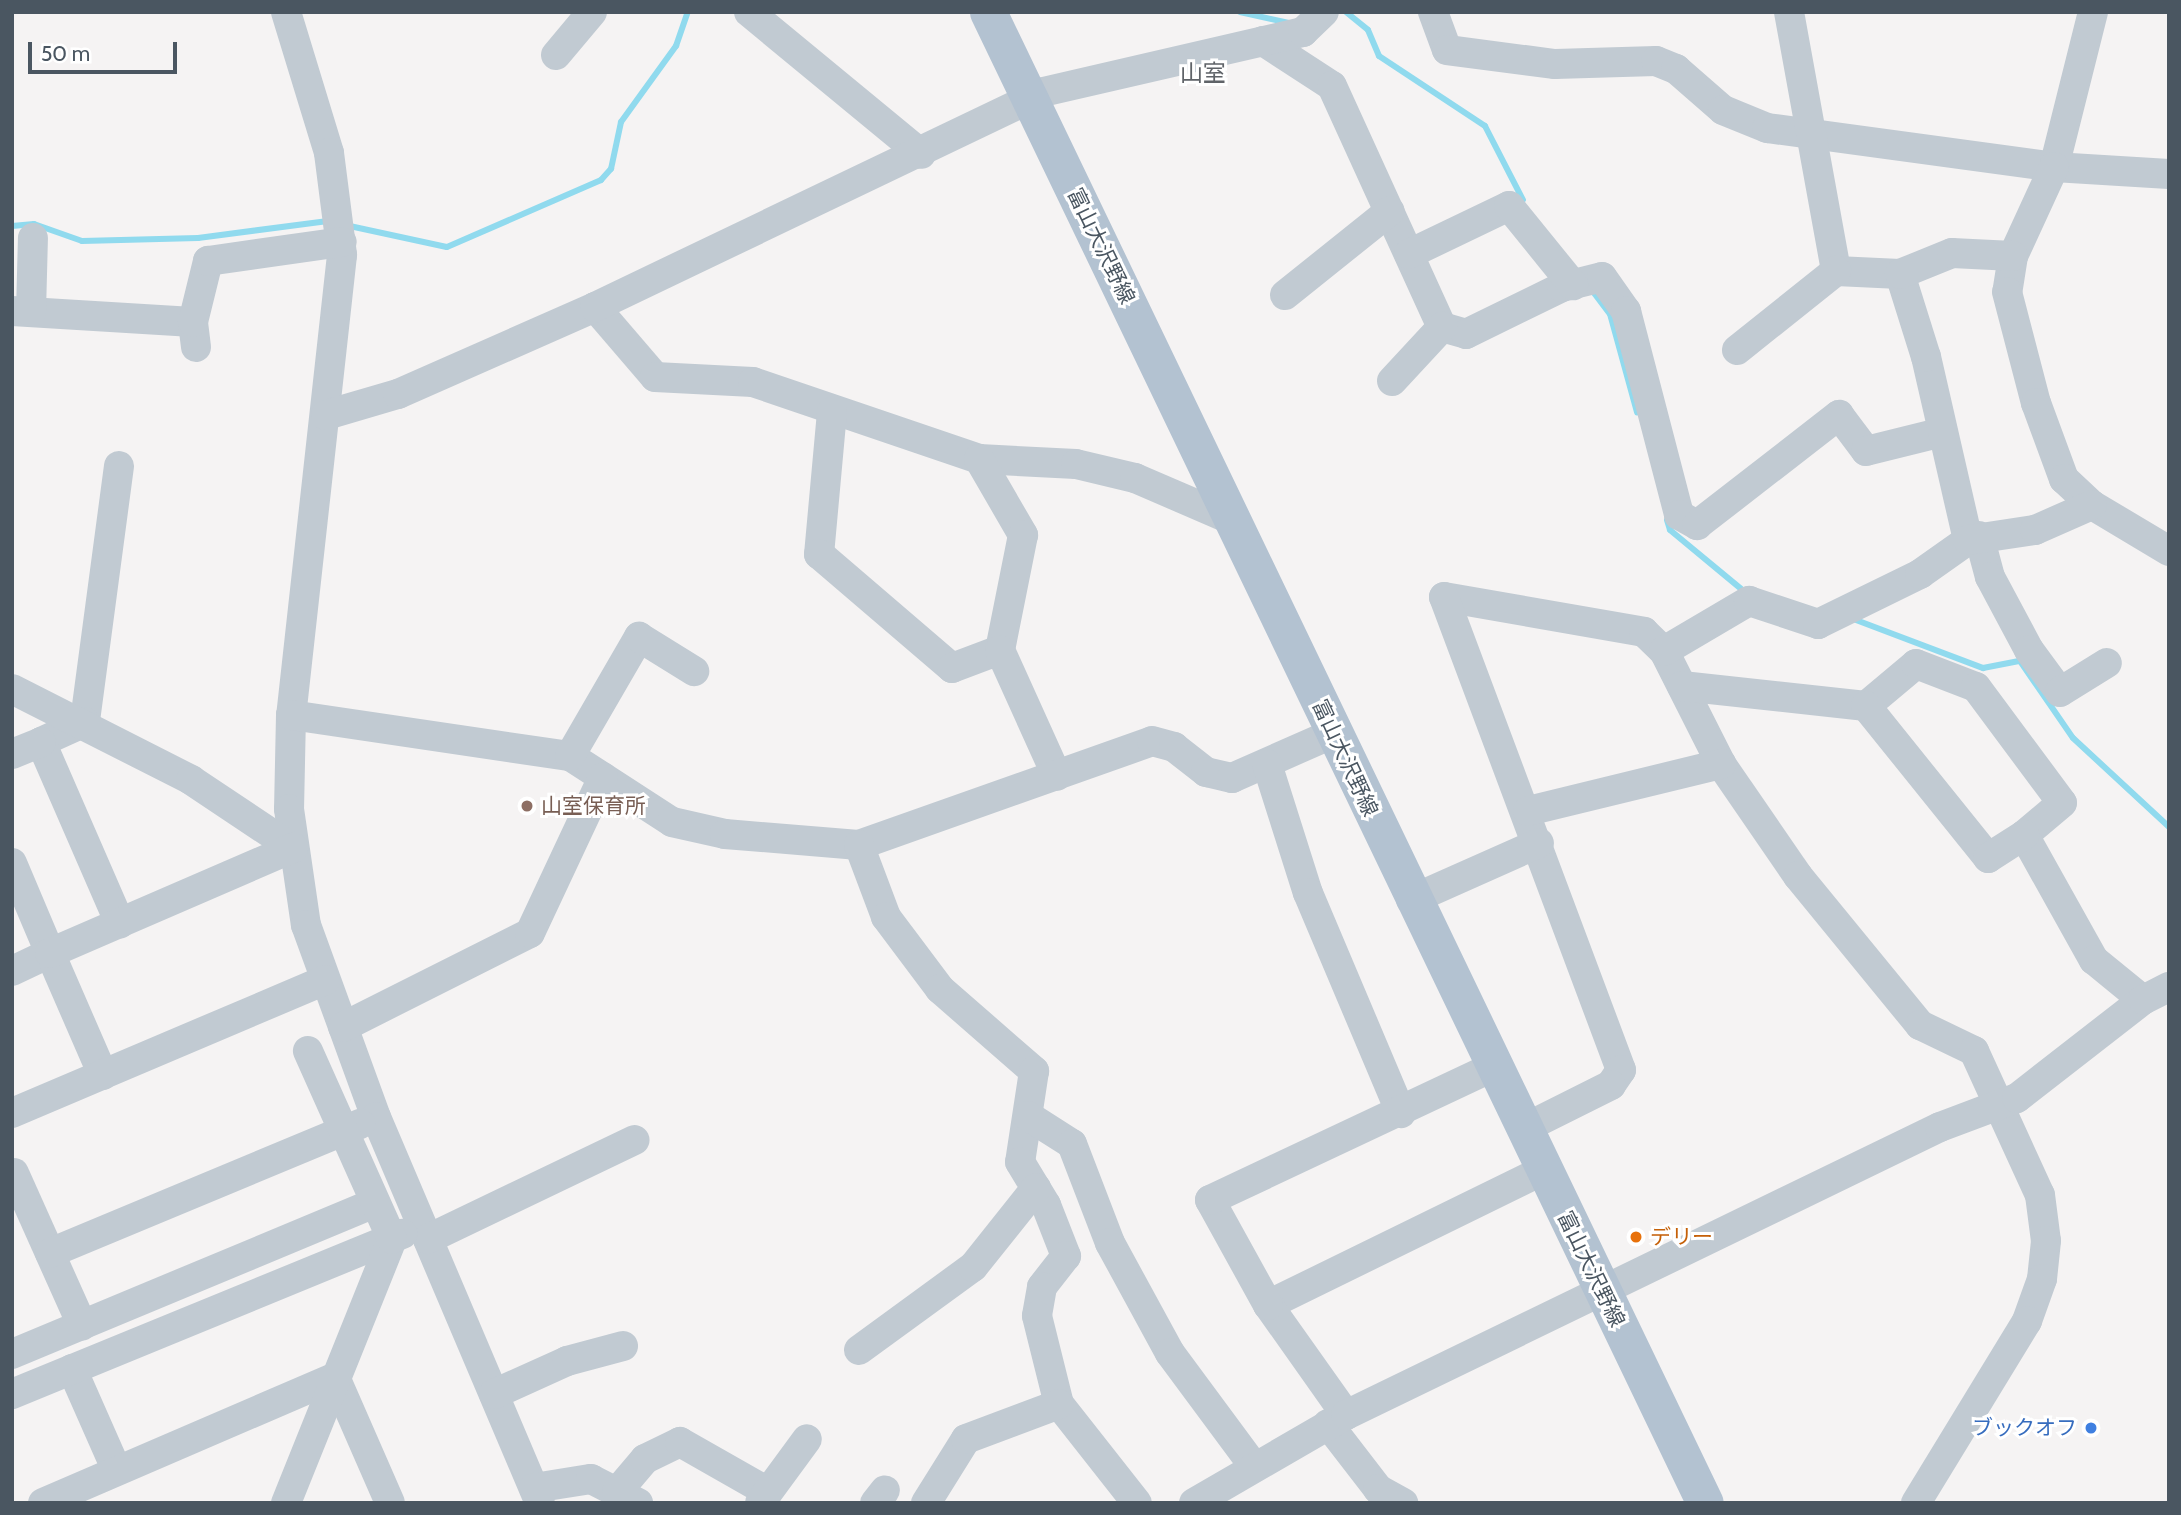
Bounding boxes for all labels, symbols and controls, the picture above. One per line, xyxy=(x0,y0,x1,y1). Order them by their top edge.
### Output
scale bar xyxy=(32,28,180,72)
text: 50 m xyxy=(41,41,90,66)
district label: 山室 xyxy=(1180,59,1226,87)
street label: 富山大沢野線 xyxy=(1062,184,1140,308)
street label: 富山大沢野線 xyxy=(1307,696,1383,820)
place label: 山室保育所 xyxy=(541,793,646,819)
marker: 山室保育所 xyxy=(519,798,535,814)
street label: 富山大沢野線 xyxy=(1552,1207,1630,1331)
place label: デリー xyxy=(1650,1224,1713,1250)
marker: デリー xyxy=(1628,1229,1644,1245)
place label: ブックオフ xyxy=(1972,1415,2077,1441)
marker: ブックオフ xyxy=(2083,1420,2099,1436)

